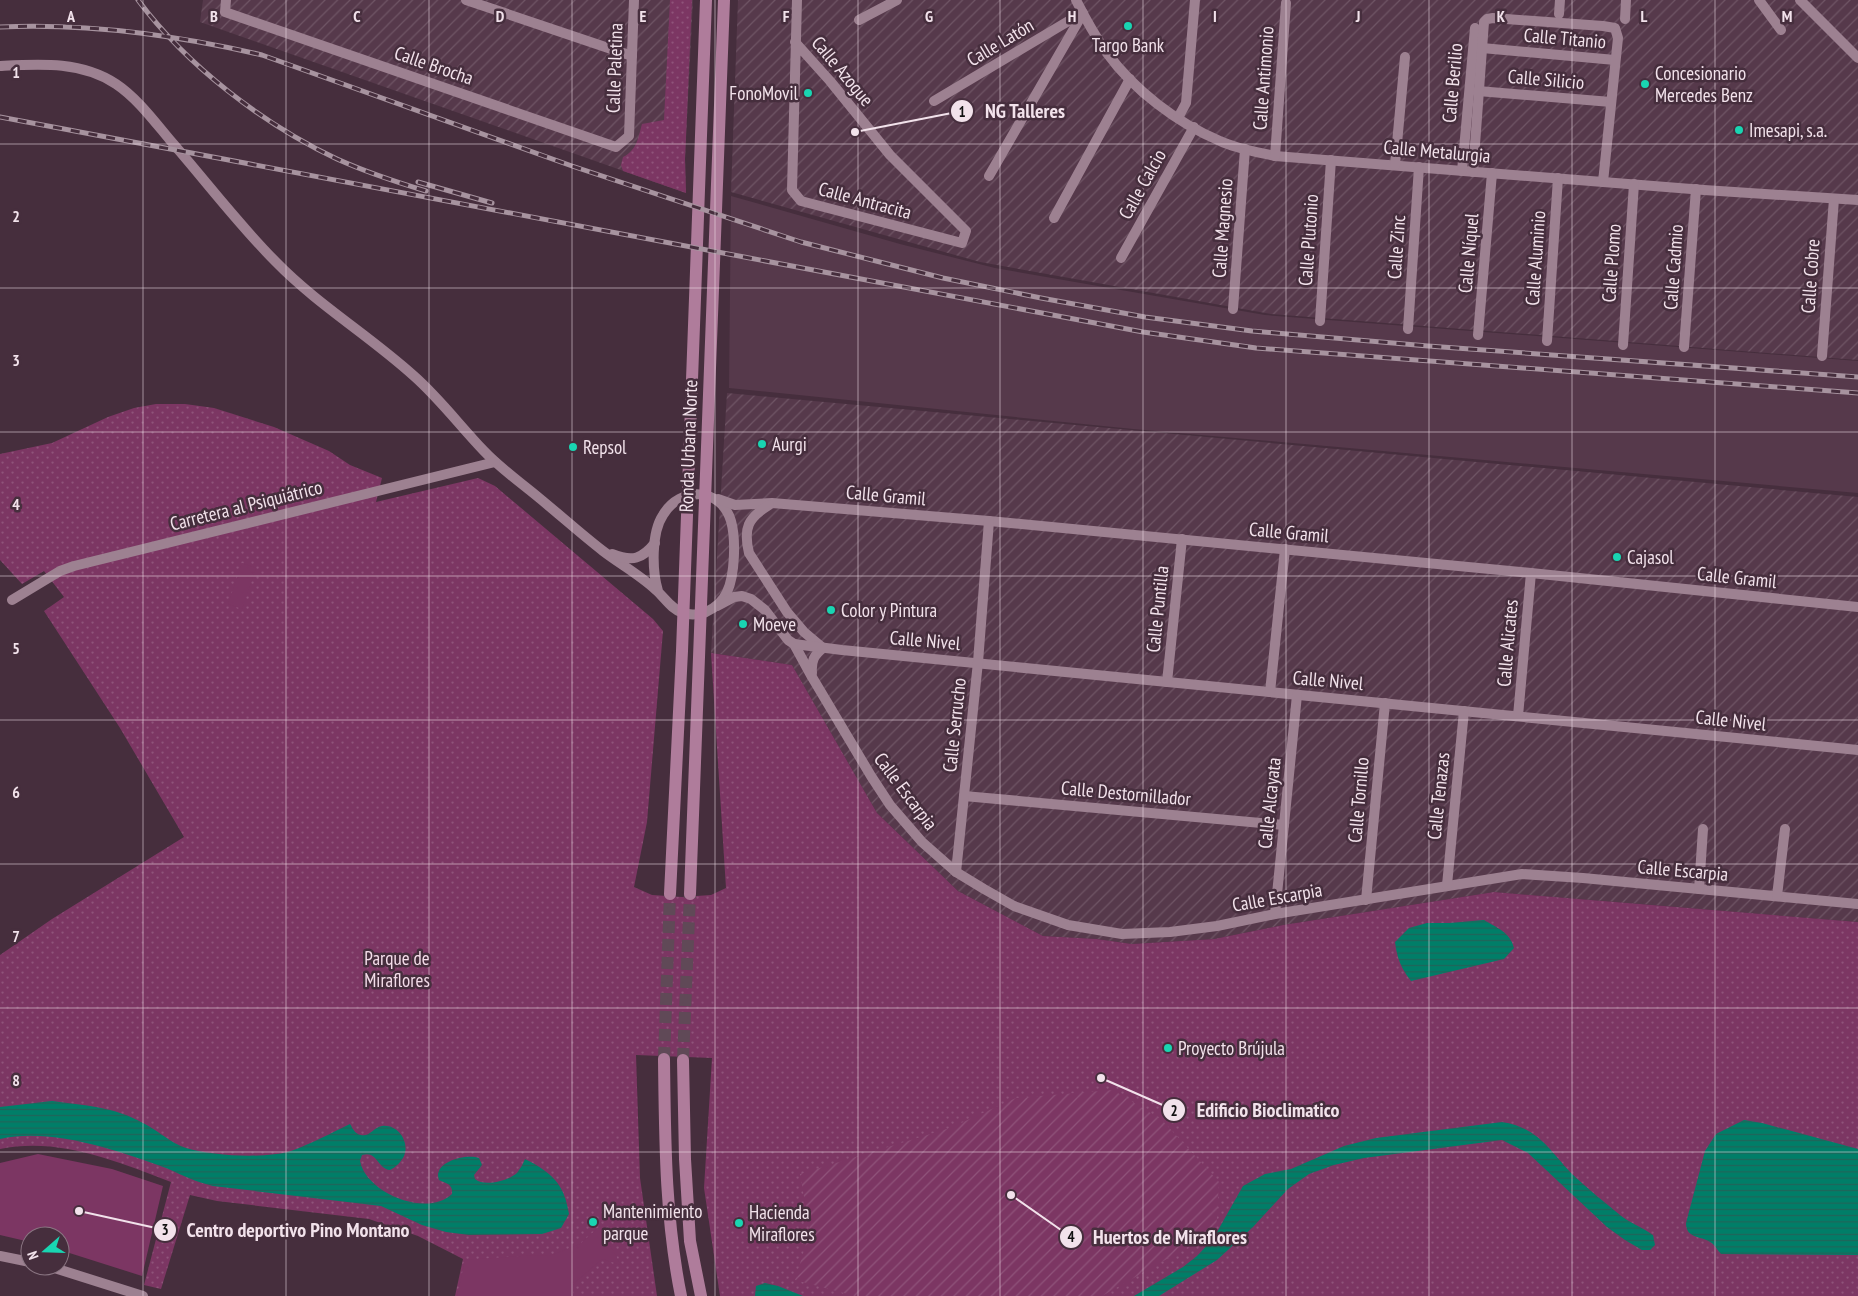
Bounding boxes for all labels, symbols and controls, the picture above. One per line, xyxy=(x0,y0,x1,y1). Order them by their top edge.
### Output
text: A xyxy=(66,6,76,26)
text: B xyxy=(210,6,218,26)
text: C xyxy=(353,6,361,26)
text: D xyxy=(496,6,505,26)
text: E xyxy=(640,6,647,26)
text: F xyxy=(783,6,790,26)
text: G xyxy=(925,6,933,26)
text: H xyxy=(1068,6,1076,26)
text: I xyxy=(1213,6,1217,26)
text: J xyxy=(1355,6,1360,26)
text: K xyxy=(1497,6,1506,26)
text: L xyxy=(1641,6,1648,26)
text: M xyxy=(1782,6,1792,26)
street label: Calle Latón xyxy=(962,13,1038,71)
marker: Targo Bank xyxy=(1122,20,1134,32)
street label: Calle Titanio xyxy=(1523,22,1607,54)
street label: Calle Paletina xyxy=(600,23,628,113)
street label: Calle Antimonio xyxy=(1247,25,1279,131)
street label: Calle Azogue xyxy=(807,31,879,111)
place label: Targo Bank xyxy=(1092,33,1165,57)
street label: Calle Brocha xyxy=(391,40,477,90)
street label: Calle Berilio xyxy=(1437,42,1467,124)
place label: Concesionario Mercedes Benz xyxy=(1655,61,1753,107)
text: 1 xyxy=(12,62,20,82)
street label: Calle Silicio xyxy=(1507,64,1585,94)
marker: Concesionario Mercedes Benz xyxy=(1639,78,1651,90)
place label: FonoMovil xyxy=(729,81,799,105)
marker: FonoMovil xyxy=(802,87,814,99)
callout: NG Talleres xyxy=(950,94,1075,129)
text: NG Talleres xyxy=(985,98,1065,124)
text: 1 xyxy=(958,102,966,121)
place label: Imesapi, s.a. xyxy=(1749,118,1827,142)
marker: Imesapi, s.a. xyxy=(1733,124,1745,136)
street label: Calle Metalurgia xyxy=(1382,134,1492,168)
street label: Calle Calcio xyxy=(1113,145,1171,223)
street label: Calle Antracita xyxy=(816,176,914,224)
street label: Calle Magnesio xyxy=(1207,177,1237,279)
street label: Calle Plutonio xyxy=(1293,193,1323,287)
text: 2 xyxy=(12,206,20,226)
street label: Calle Aluminio xyxy=(1520,210,1550,306)
street label: Calle Níquel xyxy=(1453,212,1483,294)
street label: Calle Zinc xyxy=(1382,214,1410,280)
street label: Calle Plomo xyxy=(1596,223,1626,303)
street label: Calle Cadmio xyxy=(1658,223,1688,311)
street label: Calle Cobre xyxy=(1795,238,1825,314)
text: 3 xyxy=(12,350,20,370)
street label: Ronda Urbana Norte xyxy=(674,379,702,513)
place label: Aurgi xyxy=(772,432,807,456)
place label: Repsol xyxy=(583,435,627,459)
marker: Aurgi xyxy=(756,438,768,450)
marker: Repsol xyxy=(567,441,579,453)
street label: Carretera al Psiquiátrico xyxy=(167,474,325,536)
street label: Calle Gramil xyxy=(845,480,927,510)
text: 4 xyxy=(12,494,20,514)
street label: Calle Gramil xyxy=(1248,517,1330,547)
place label: Cajasol xyxy=(1627,545,1674,569)
marker: Cajasol xyxy=(1611,551,1623,563)
street label: Calle Gramil xyxy=(1696,561,1779,593)
street label: Calle Puntilla xyxy=(1141,564,1173,654)
place label: Color y Pintura xyxy=(841,598,937,622)
street label: Calle Alicates xyxy=(1491,598,1523,688)
marker: Color y Pintura xyxy=(825,604,837,616)
place label: Moeve xyxy=(753,612,796,636)
marker: Moeve xyxy=(737,618,749,630)
street label: Calle Nivel xyxy=(889,625,962,655)
text: 5 xyxy=(12,638,20,658)
street label: Calle Nivel xyxy=(1292,665,1365,695)
street label: Calle Serrucho xyxy=(937,677,971,773)
street label: Calle Nivel xyxy=(1695,704,1768,736)
street label: Calle Escarpia xyxy=(869,747,943,835)
street label: Calle Tenazas xyxy=(1421,751,1455,841)
street label: Calle Alcayata xyxy=(1252,756,1286,850)
street label: Calle Tornillo xyxy=(1342,756,1374,844)
street label: Calle Destornillador xyxy=(1060,775,1193,811)
text: 6 xyxy=(12,782,20,802)
street label: Calle Escarpia xyxy=(1637,854,1729,886)
street label: Calle Escarpia xyxy=(1230,877,1324,917)
text: 7 xyxy=(12,926,20,946)
park label: Parque de Miraflores xyxy=(364,946,430,992)
place label: Proyecto Brújula xyxy=(1178,1036,1285,1060)
marker: Proyecto Brújula xyxy=(1162,1042,1174,1054)
text: 8 xyxy=(12,1070,20,1090)
callout: Edificio Bioclimatico xyxy=(1161,1093,1349,1128)
text: Edificio Bioclimatico xyxy=(1197,1097,1339,1123)
text: 2 xyxy=(1170,1101,1178,1120)
place label: Mantenimiento parque xyxy=(603,1199,702,1245)
place label: Hacienda Miraflores xyxy=(749,1200,815,1246)
callout: Centro deportivo Pino Montano xyxy=(152,1213,420,1248)
marker: Mantenimiento parque xyxy=(587,1216,599,1228)
text: Centro deportivo Pino Montano xyxy=(187,1217,409,1243)
marker: Hacienda Miraflores xyxy=(733,1217,745,1229)
callout: Huertos de Miraflores xyxy=(1059,1219,1257,1254)
text: 3 xyxy=(161,1220,169,1239)
text: Huertos de Miraflores xyxy=(1093,1224,1247,1250)
north arrow xyxy=(20,1226,70,1276)
text: 4 xyxy=(1067,1227,1075,1246)
text: N xyxy=(23,1249,43,1262)

